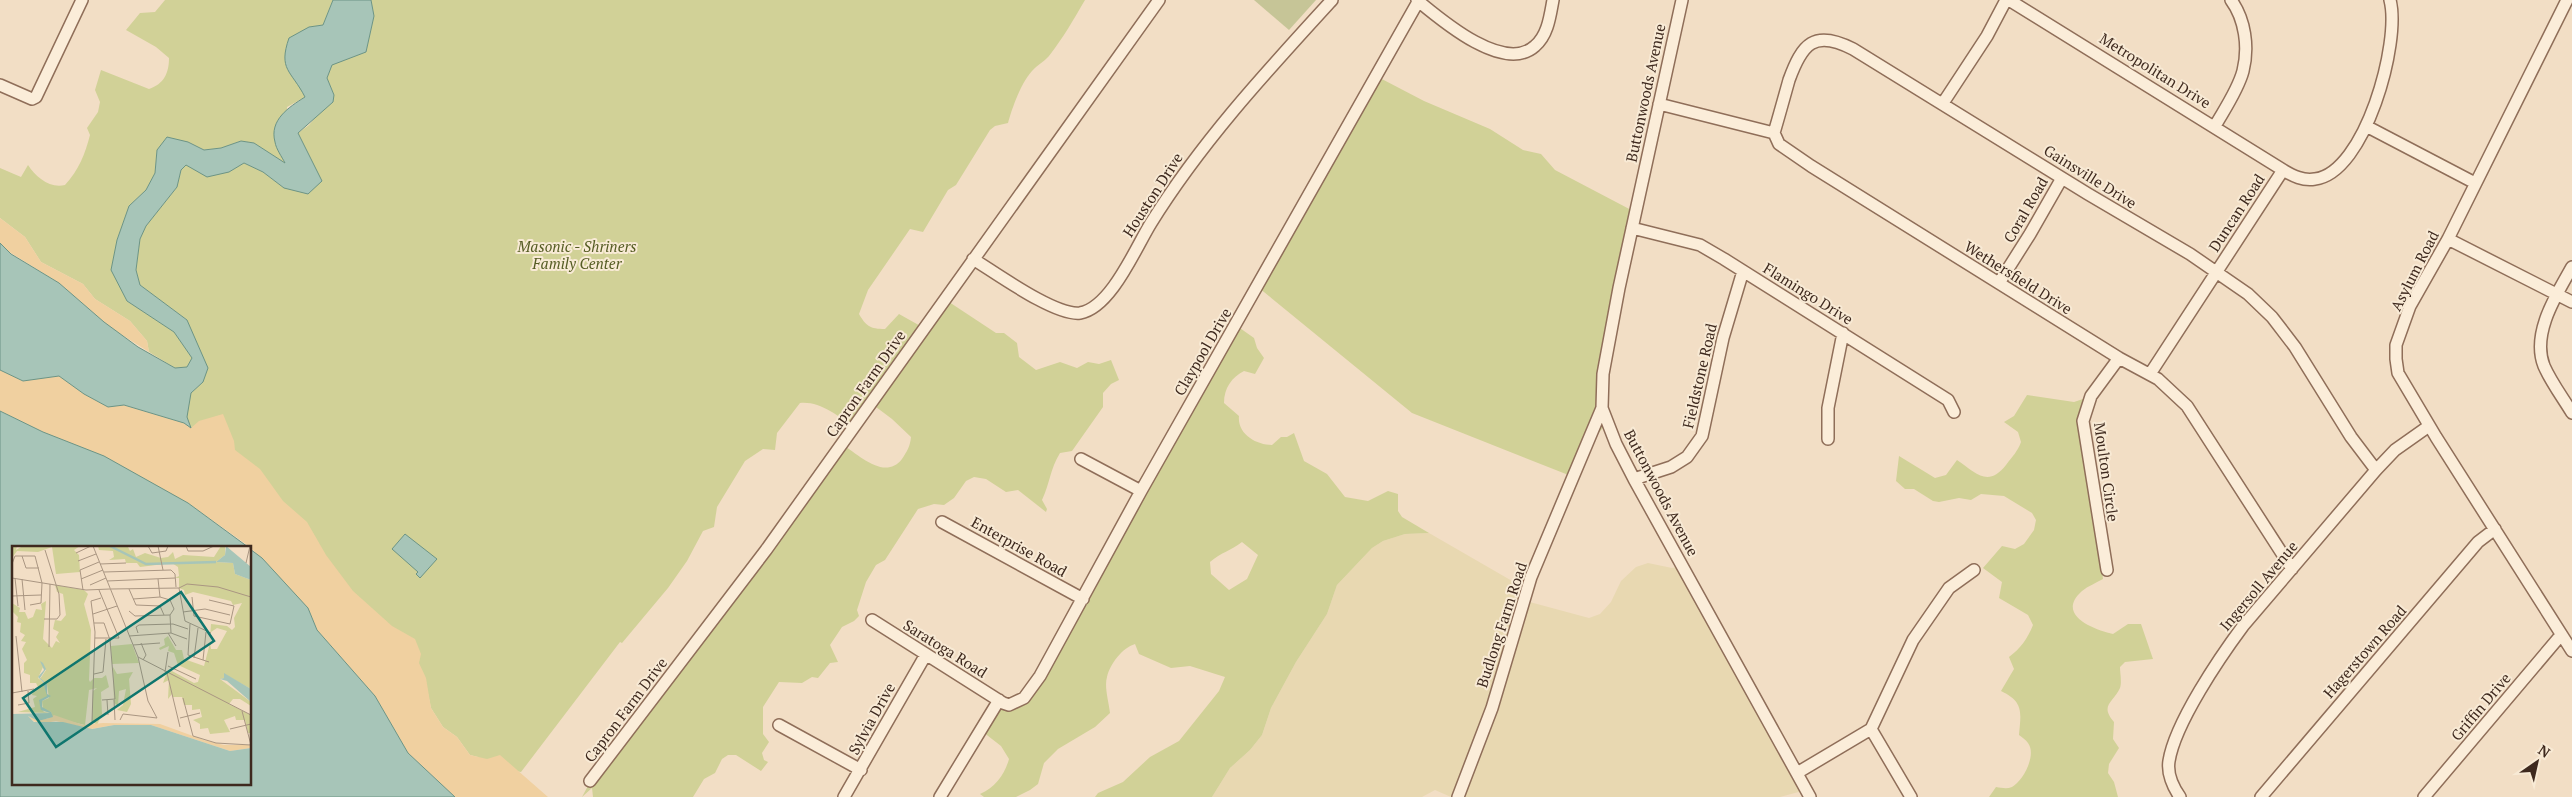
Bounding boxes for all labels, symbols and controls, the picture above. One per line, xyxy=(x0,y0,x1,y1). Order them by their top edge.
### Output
street label: Buttonwoods Avenue xyxy=(1621,22,1669,164)
street label: Metropolitan Drive xyxy=(2096,28,2215,112)
street label: Gainsville Drive xyxy=(2040,140,2141,213)
street label: Houston Drive xyxy=(1117,149,1187,240)
street label: Duncan Road xyxy=(2204,170,2269,255)
street label: Coral Road xyxy=(1998,173,2052,246)
street label: Asylum Road xyxy=(2385,227,2443,314)
park label: Masonic - Shriners Family Center xyxy=(517,236,636,273)
street label: Wethersfield Drive xyxy=(1961,236,2076,318)
street label: Flamingo Drive xyxy=(1760,258,1857,329)
street label: Claypool Drive xyxy=(1169,304,1235,399)
street label: Fieldstone Road xyxy=(1677,321,1721,430)
street label: Capron Farm Drive xyxy=(821,326,910,441)
street label: Moulton Circle xyxy=(2090,421,2124,523)
street label: Buttonwoods Avenue xyxy=(1620,426,1704,559)
street label: Enterprise Road xyxy=(968,512,1071,581)
street label: Ingersoll Avenue xyxy=(2215,536,2302,635)
inset map xyxy=(12,546,251,784)
street label: Budlong Farm Road xyxy=(1471,559,1531,690)
street label: Hagerstown Road xyxy=(2318,601,2410,702)
street label: Saratoga Road xyxy=(900,614,991,682)
street label: Capron Farm Drive xyxy=(579,653,671,766)
street label: Griffin Drive xyxy=(2446,668,2515,745)
street label: Sylvia Drive xyxy=(843,679,899,758)
north arrow xyxy=(2512,737,2562,787)
text: N xyxy=(2535,740,2555,762)

